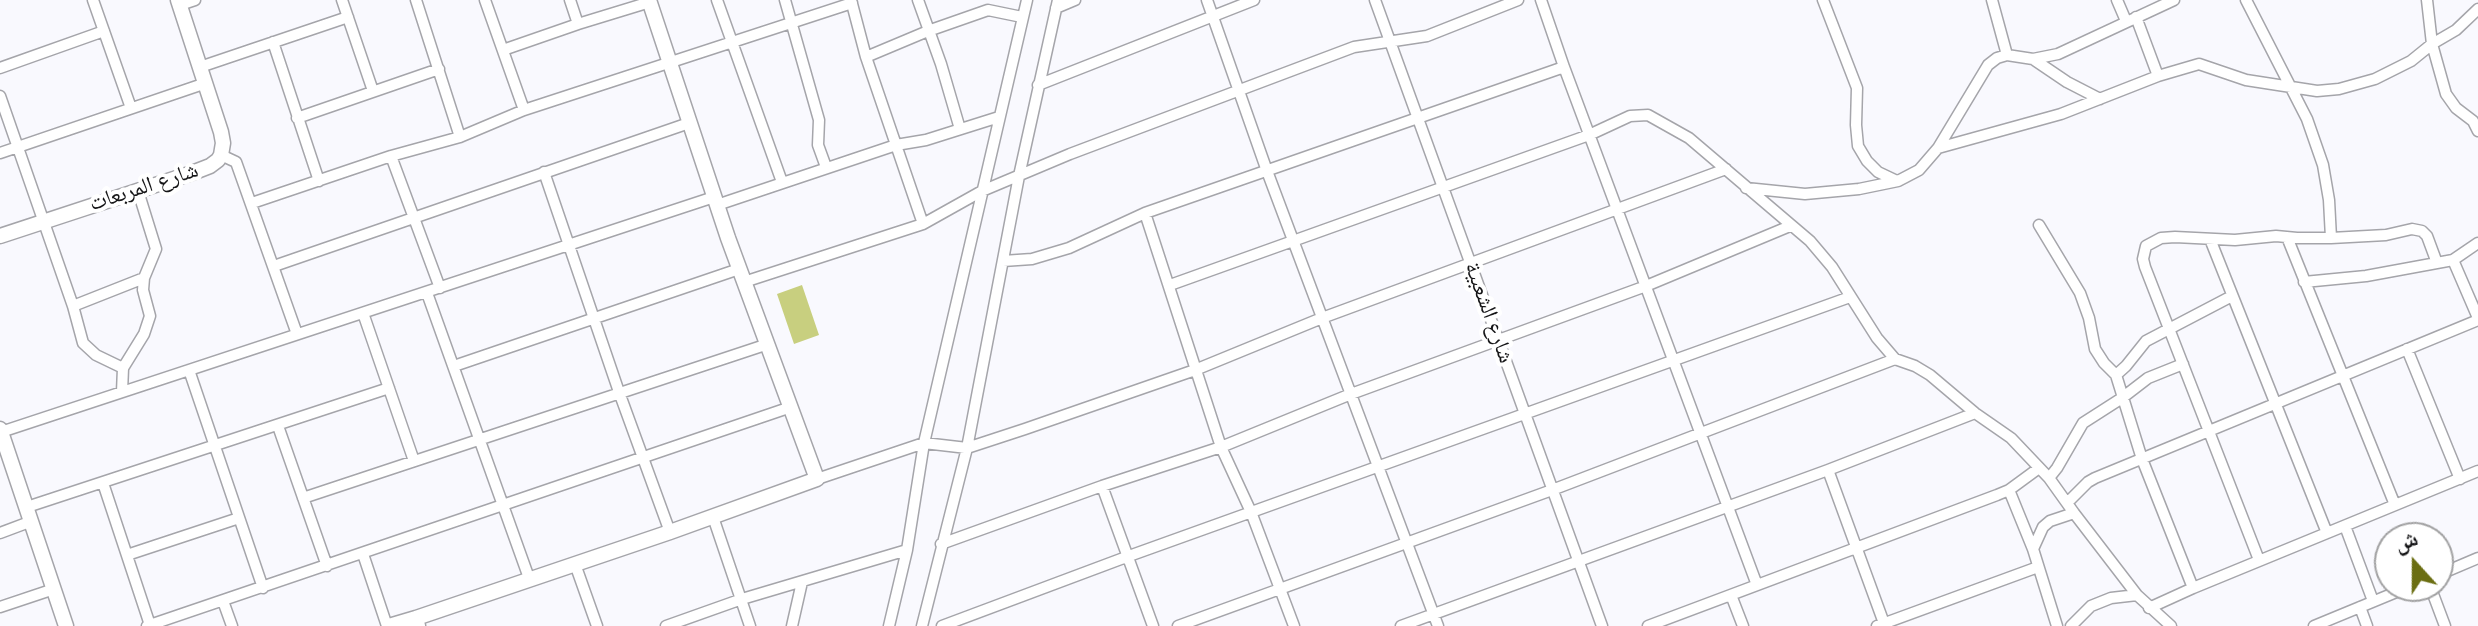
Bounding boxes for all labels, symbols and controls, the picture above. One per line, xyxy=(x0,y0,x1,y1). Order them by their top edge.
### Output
street label: شارع المربعات xyxy=(86,158,202,218)
street label: شارع الشعبية xyxy=(1458,259,1518,367)
north arrow xyxy=(2374,522,2454,602)
text: ش xyxy=(2390,523,2422,560)

